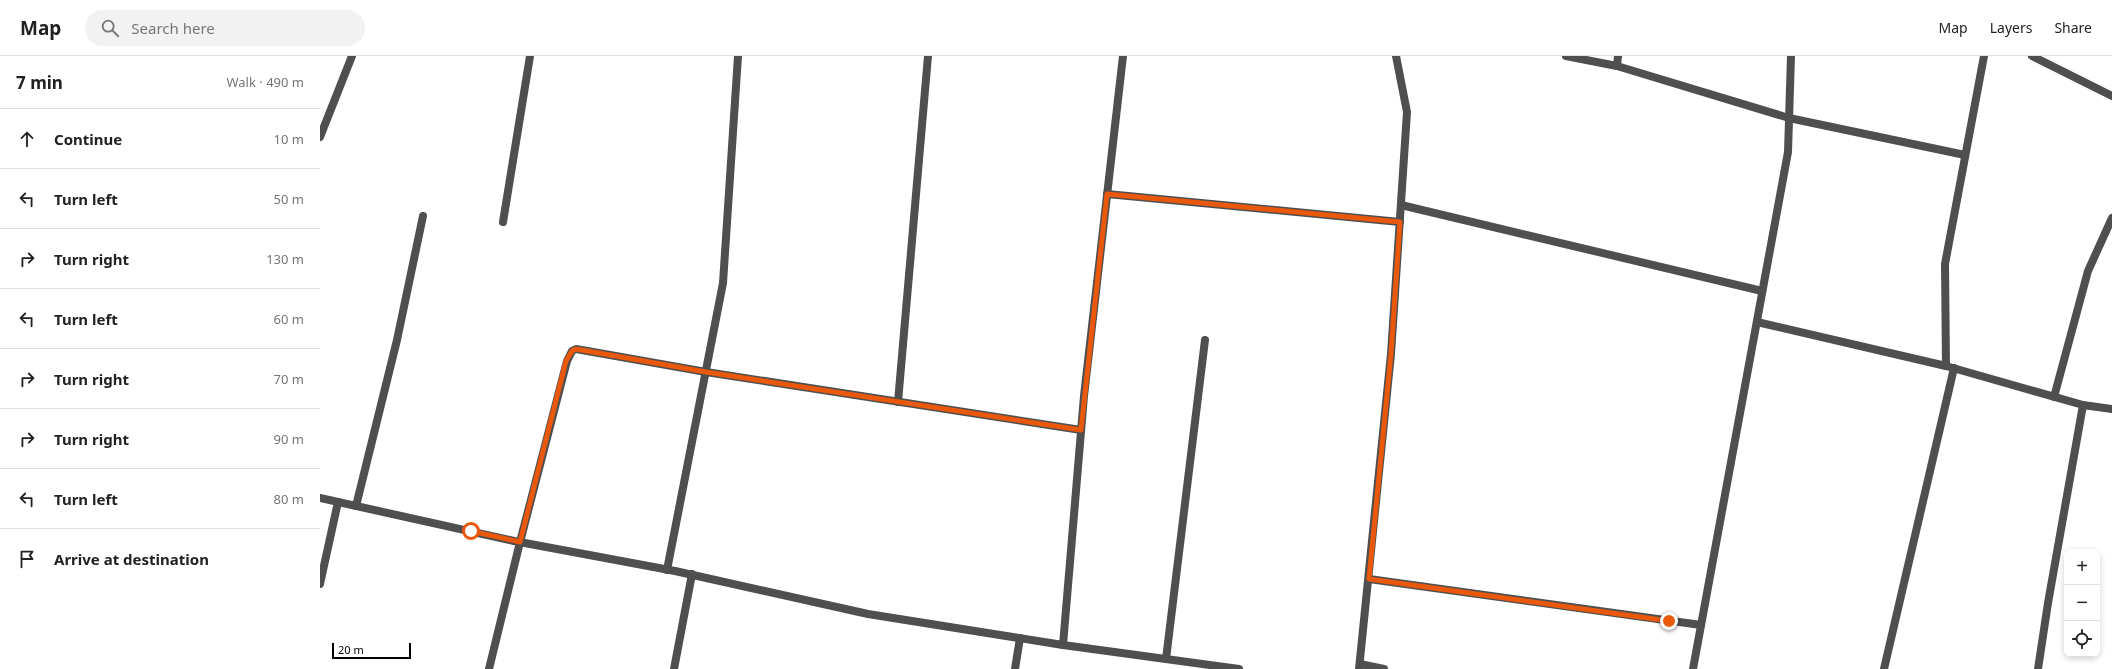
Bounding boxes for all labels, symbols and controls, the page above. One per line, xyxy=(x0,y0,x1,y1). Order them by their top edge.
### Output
search box xyxy=(85,10,365,46)
text: Map xyxy=(20,15,61,41)
icon: search xyxy=(99,17,121,39)
text: Search here xyxy=(131,18,215,38)
text: Map xyxy=(1939,18,1968,37)
text: Layers xyxy=(1990,18,2032,37)
text: Share xyxy=(2054,18,2092,37)
text: 7 min xyxy=(16,71,63,94)
text: Walk · 490 m xyxy=(226,73,304,91)
icon: ahead xyxy=(16,128,38,150)
text: Continue xyxy=(54,129,122,149)
text: 10 m xyxy=(274,130,304,148)
icon: left xyxy=(16,188,38,210)
text: Turn left xyxy=(54,189,118,209)
text: 50 m xyxy=(274,190,304,208)
icon: right xyxy=(16,248,38,270)
text: Turn right xyxy=(54,249,129,269)
text: 130 m xyxy=(266,250,304,268)
icon: left xyxy=(16,308,38,330)
text: Turn left xyxy=(54,309,118,329)
text: 60 m xyxy=(274,310,304,328)
icon: right xyxy=(16,368,38,390)
text: Turn right xyxy=(54,369,129,389)
text: 70 m xyxy=(274,370,304,388)
icon: right xyxy=(16,428,38,450)
text: Turn right xyxy=(54,429,129,449)
text: 90 m xyxy=(274,430,304,448)
icon: left xyxy=(16,488,38,510)
text: Turn left xyxy=(54,489,118,509)
text: 80 m xyxy=(274,490,304,508)
route start xyxy=(462,522,480,540)
icon: arrive xyxy=(16,548,38,570)
text: Arrive at destination xyxy=(54,549,209,569)
map controls xyxy=(2064,549,2100,657)
button: + xyxy=(2064,549,2100,585)
button: − xyxy=(2064,585,2100,621)
route end xyxy=(1660,612,1678,630)
button: locate xyxy=(2064,621,2100,657)
scale bar xyxy=(332,641,411,660)
text: 20 m xyxy=(338,642,364,657)

